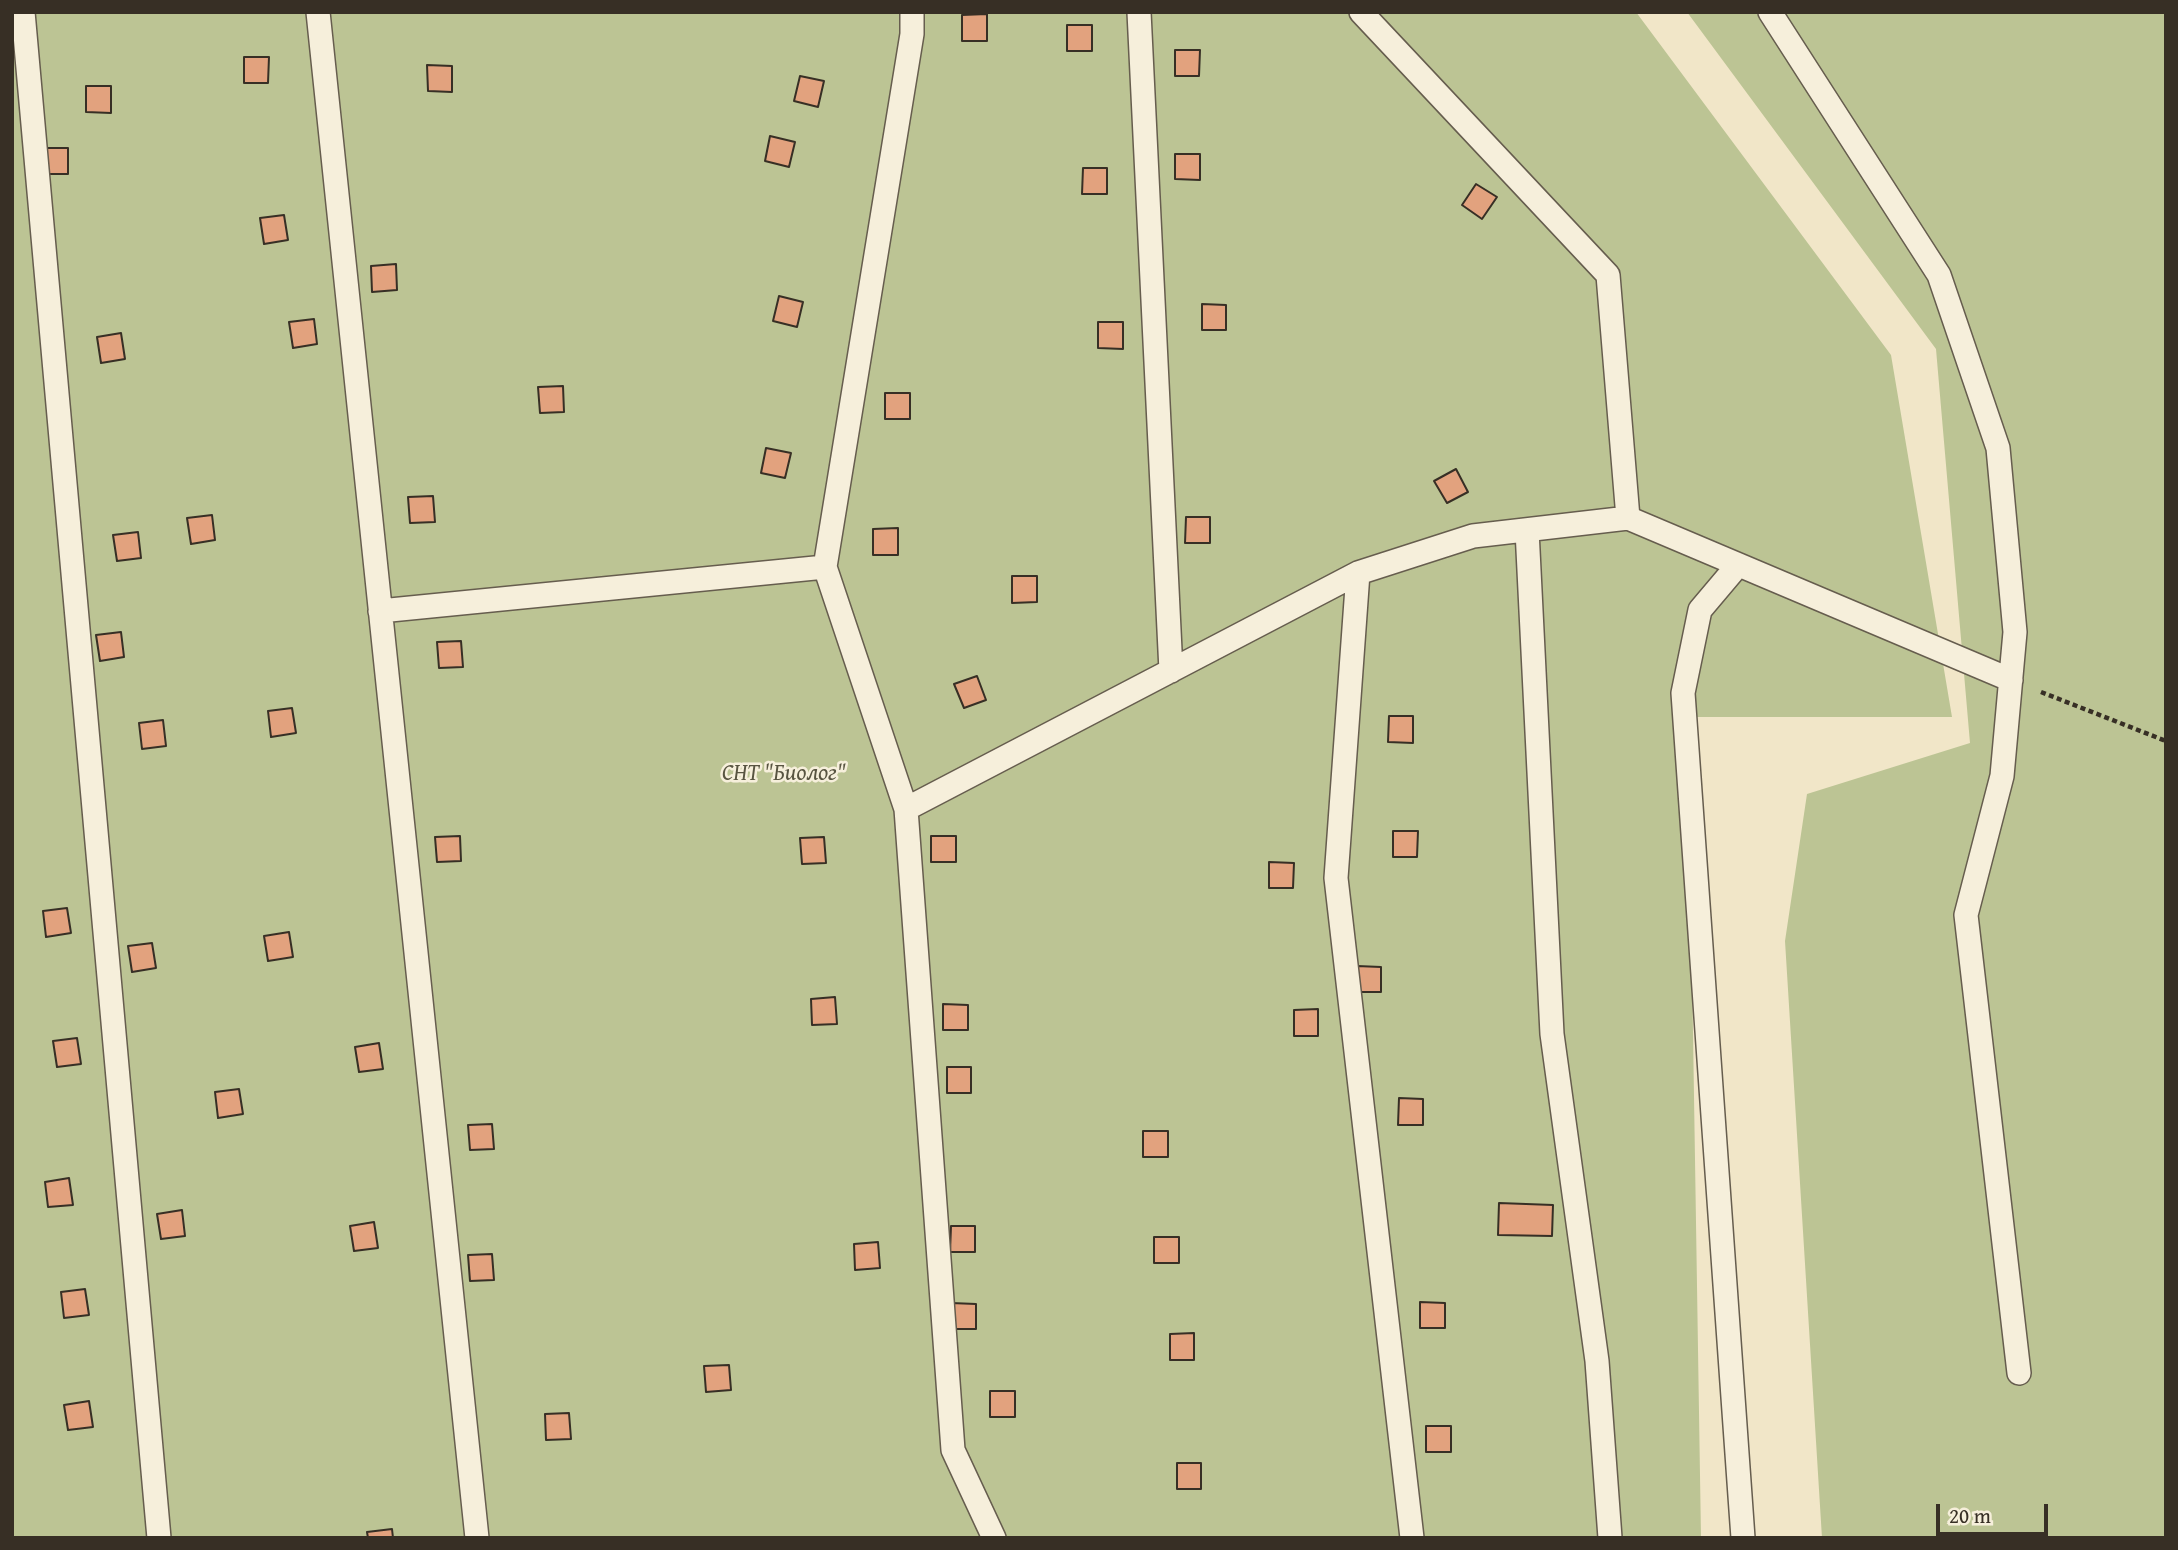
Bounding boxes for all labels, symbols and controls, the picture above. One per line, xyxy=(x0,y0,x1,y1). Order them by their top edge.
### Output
park label: СНТ "Биолог" xyxy=(722,760,846,788)
scale bar xyxy=(1940,1490,2052,1534)
text: 20 m xyxy=(1949,1500,1991,1531)

